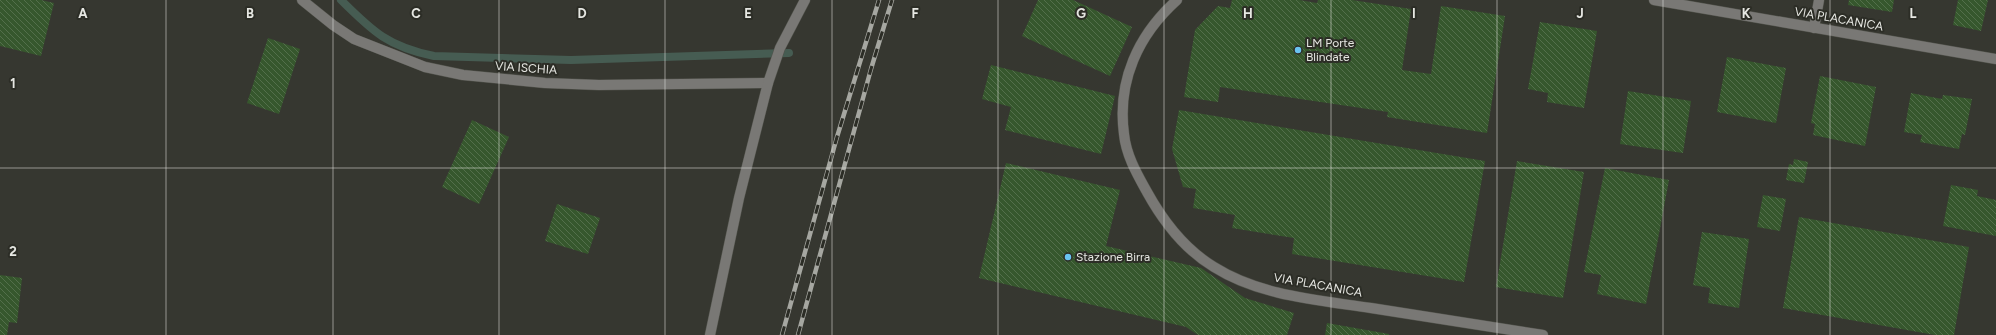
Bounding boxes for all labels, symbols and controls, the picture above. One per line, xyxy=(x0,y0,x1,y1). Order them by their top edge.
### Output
street label: VIA PLACANICA xyxy=(1794,4,1884,34)
text: A xyxy=(78,6,88,21)
text: B xyxy=(246,6,254,21)
text: C xyxy=(411,6,421,21)
text: D xyxy=(577,6,587,21)
text: E xyxy=(744,6,752,21)
text: F xyxy=(911,6,919,21)
text: G xyxy=(1076,6,1086,21)
text: H xyxy=(1243,6,1253,21)
text: I xyxy=(1412,6,1416,21)
text: J xyxy=(1576,6,1584,21)
text: K xyxy=(1742,6,1751,21)
text: L xyxy=(1910,6,1917,21)
place label: LM Porte Blindate xyxy=(1306,36,1355,64)
marker: LM Porte Blindate xyxy=(1293,45,1303,55)
street label: VIA ISCHIA xyxy=(494,59,558,77)
text: 1 xyxy=(10,76,16,91)
text: 2 xyxy=(9,244,17,259)
place label: Stazione Birra xyxy=(1076,250,1150,264)
marker: Stazione Birra xyxy=(1063,252,1073,262)
street label: VIA PLACANICA xyxy=(1273,270,1363,300)

